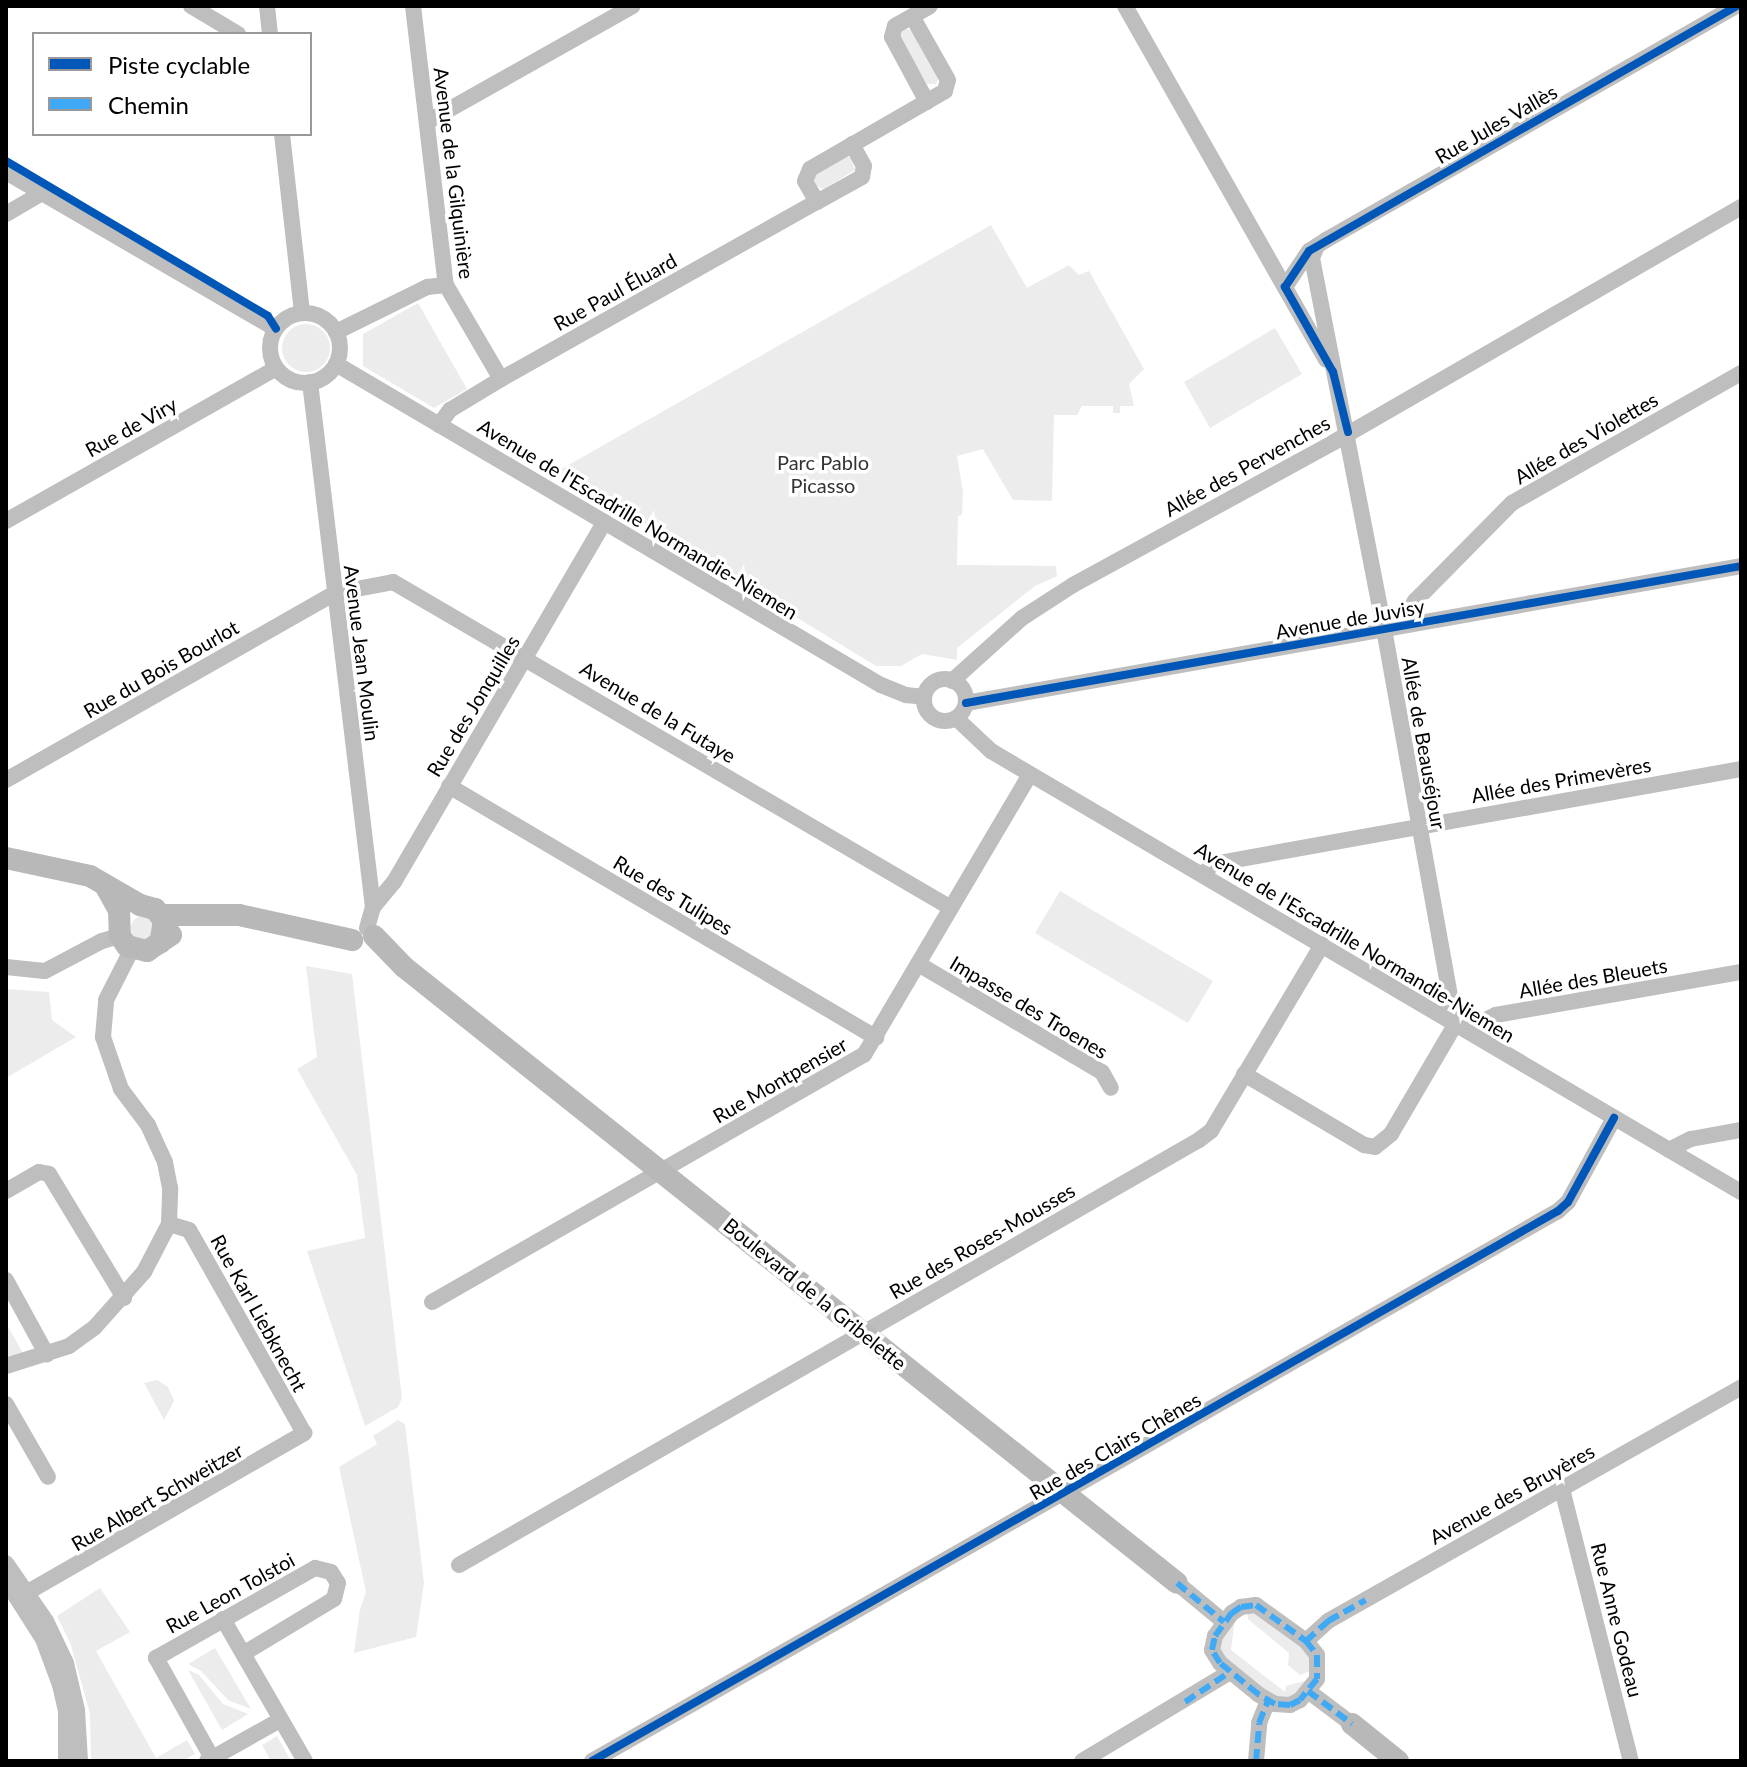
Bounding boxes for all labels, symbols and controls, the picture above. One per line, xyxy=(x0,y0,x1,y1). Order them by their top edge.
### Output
legend xyxy=(32,32,312,136)
text: Piste cyclable xyxy=(108,50,250,79)
street label: Avenue de la Gilquinière xyxy=(429,66,479,280)
street label: Rue Jules Vallès xyxy=(1430,79,1562,169)
text: Chemin xyxy=(108,90,189,119)
street label: Rue Paul Éluard xyxy=(549,248,681,336)
street label: Allée des Violettes xyxy=(1510,387,1662,489)
street label: Rue de Viry xyxy=(81,392,181,462)
street label: Allée des Pervenches xyxy=(1160,410,1334,522)
street label: Avenue de l'Escadrille Normandie-Niemen xyxy=(474,414,802,624)
park label: Parc Pablo Picasso xyxy=(777,451,869,498)
street label: Avenue Jean Moulin xyxy=(339,563,385,743)
street label: Avenue de Juvisy xyxy=(1273,594,1427,644)
street label: Rue du Bois Bourlot xyxy=(79,615,243,723)
street label: Rue des Jonquilles xyxy=(421,631,525,781)
street label: Allée de Beauséjour xyxy=(1397,655,1451,831)
street label: Avenue de la Futaye xyxy=(576,656,740,768)
street label: Allée des Primevères xyxy=(1469,752,1653,808)
street label: Avenue de l'Escadrille Normandie-Niemen xyxy=(1191,837,1519,1047)
street label: Rue des Tulipes xyxy=(609,850,737,940)
street label: Impasse des Troenes xyxy=(946,950,1112,1064)
street label: Allée des Bleuets xyxy=(1517,953,1669,1003)
street label: Rue Montpensier xyxy=(709,1032,851,1128)
street label: Rue des Roses-Mousses xyxy=(885,1178,1079,1304)
street label: Boulevard de la Gribelette xyxy=(719,1213,911,1375)
street label: Rue Karl Liebknecht xyxy=(206,1230,312,1396)
street label: Rue des Clairs Chênes xyxy=(1025,1387,1205,1505)
street label: Rue Albert Schweitzer xyxy=(67,1438,247,1556)
street label: Avenue des Bruyères xyxy=(1425,1439,1599,1549)
street label: Rue Anne Godeau xyxy=(1586,1540,1648,1700)
street label: Rue Leon Tolstoi xyxy=(161,1548,299,1638)

